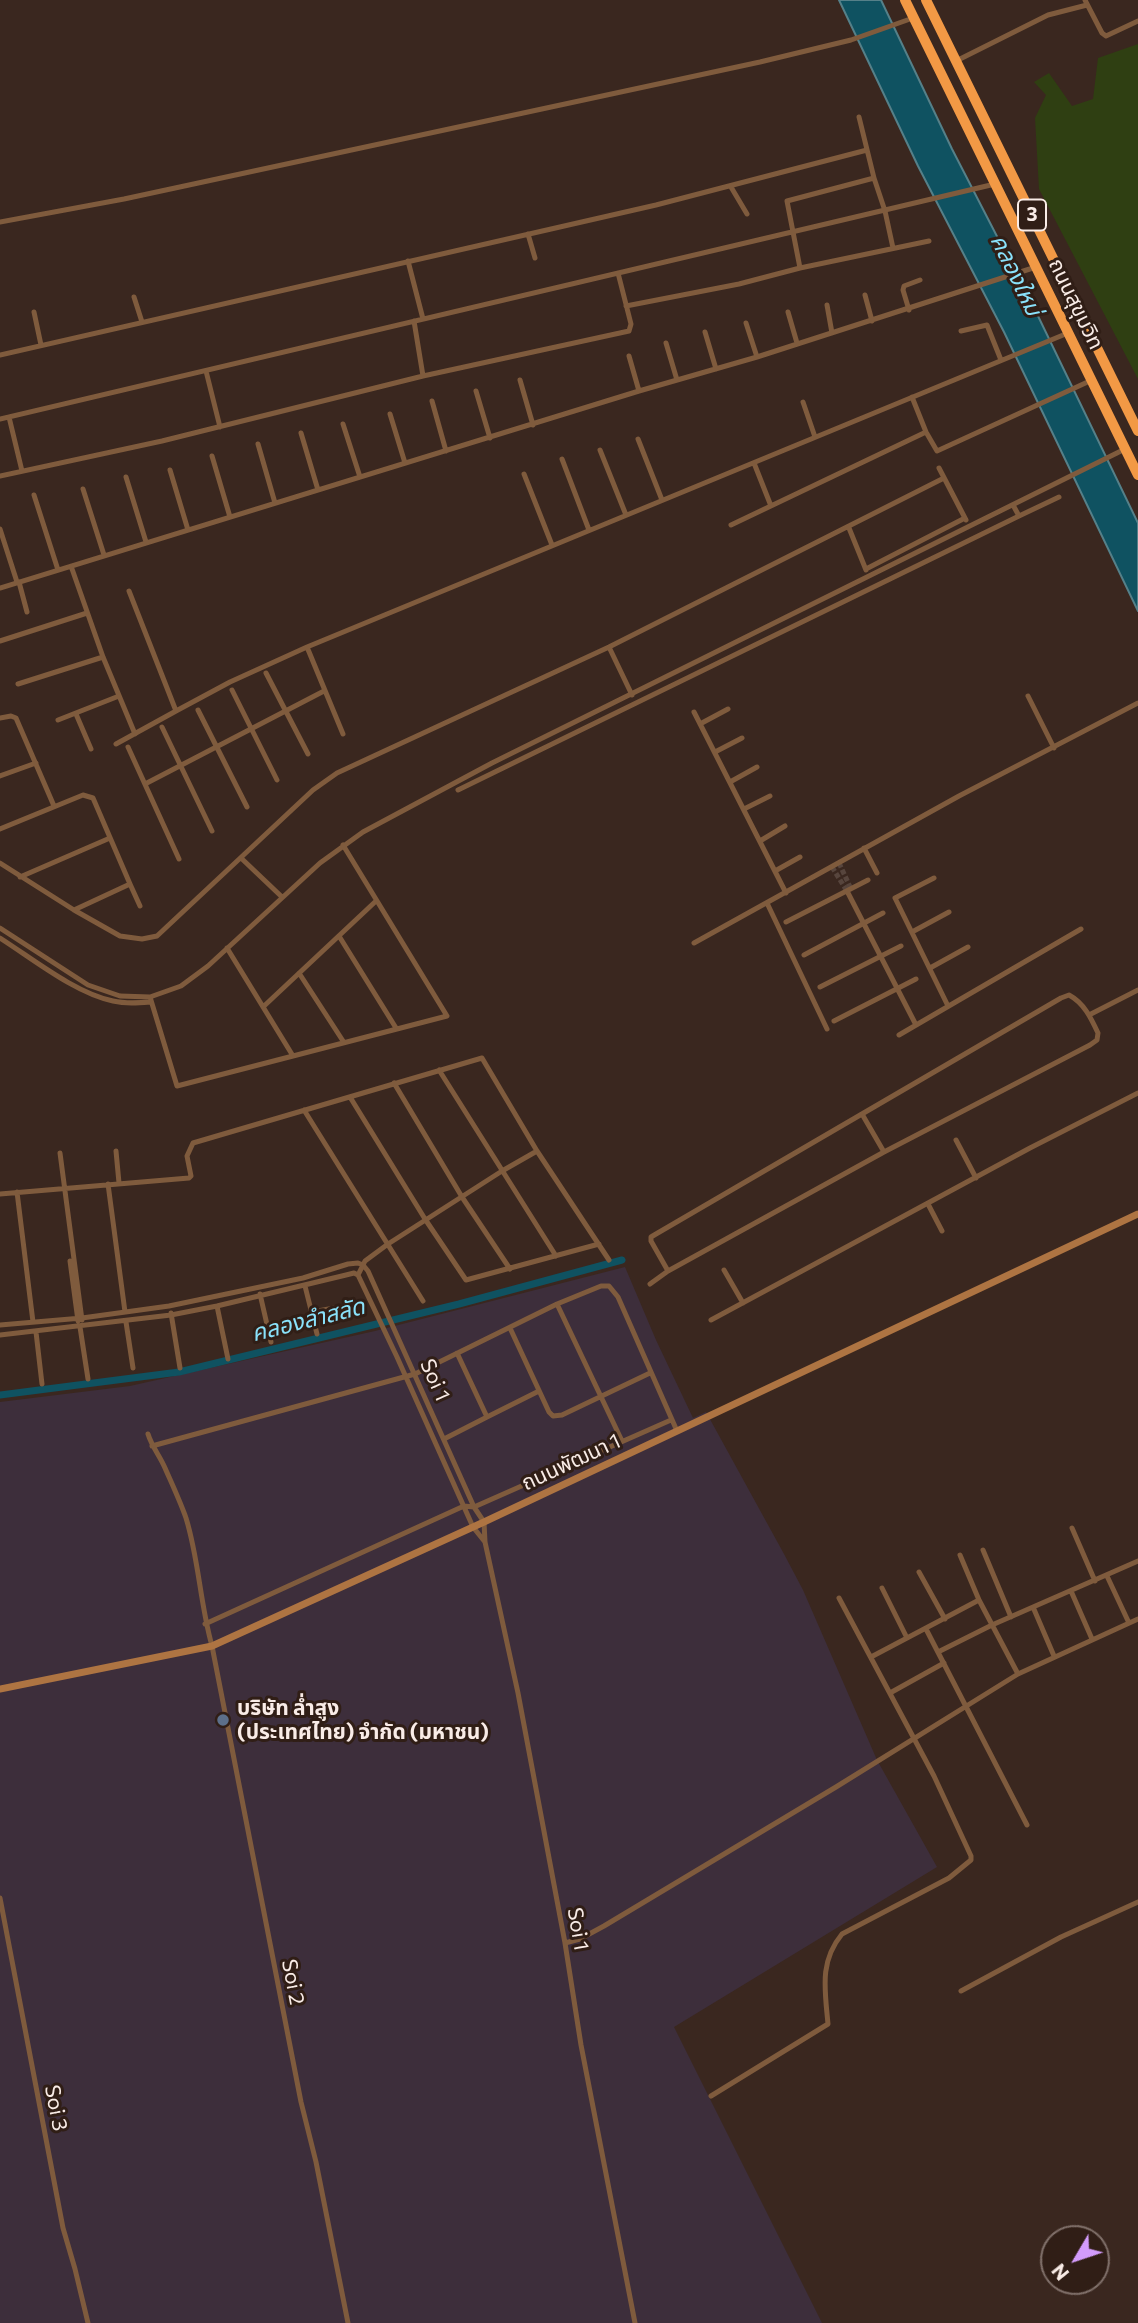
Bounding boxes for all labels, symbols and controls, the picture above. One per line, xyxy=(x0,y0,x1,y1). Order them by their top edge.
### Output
road number: 3 xyxy=(1018,200,1046,230)
water label: คลองใหม่ xyxy=(985,230,1047,320)
street label: ถนนสุขุมวิท xyxy=(1043,254,1109,354)
water label: คลองลำสลัด xyxy=(249,1293,367,1347)
street label: Soi 1 xyxy=(415,1355,455,1405)
street label: ถนนพัฒนา 1 xyxy=(517,1428,625,1496)
place label: บริษัท ล่ำสูง (ประเทศไทย) จำกัด (มหาชน) xyxy=(237,1695,489,1745)
marker: บริษัท ล่ำสูง (ประเทศไทย) จำกัด (มหาชน) xyxy=(215,1712,231,1728)
street label: Soi 1 xyxy=(562,1906,594,1952)
street label: Soi 2 xyxy=(276,1957,310,2007)
street label: Soi 3 xyxy=(39,2083,73,2133)
north arrow xyxy=(1040,2225,1110,2295)
text: N xyxy=(1046,2259,1073,2285)

